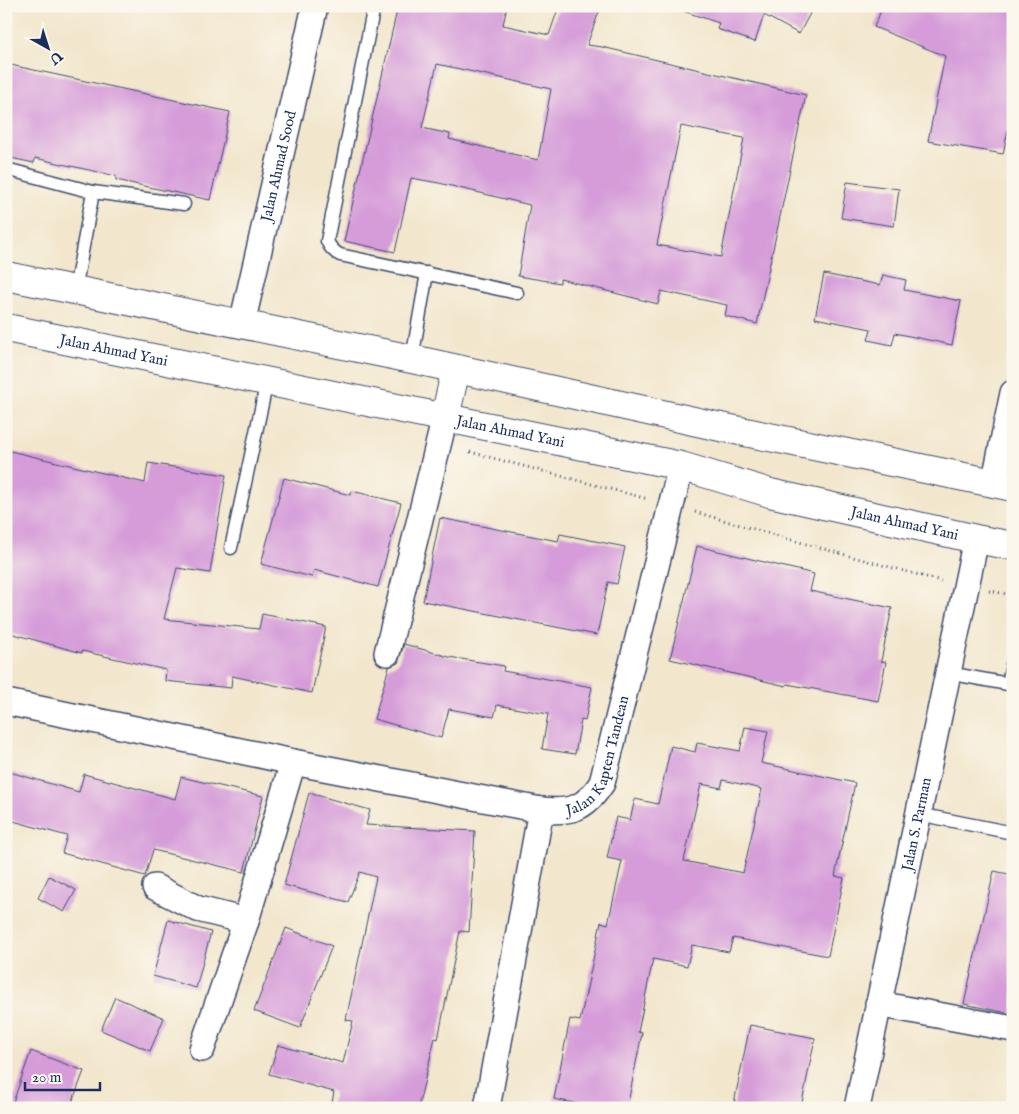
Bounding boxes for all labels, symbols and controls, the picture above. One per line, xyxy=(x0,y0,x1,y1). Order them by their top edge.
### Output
north arrow xyxy=(22,22,72,72)
text: U xyxy=(44,46,67,69)
street label: Jalan Ahmad Sood xyxy=(256,108,301,226)
street label: Jalan Ahmad Yani xyxy=(56,330,169,371)
street label: Jalan Ahmad Yani xyxy=(453,411,566,452)
street label: Jalan Ahmad Yani xyxy=(847,502,960,545)
street label: Jalan Kapten Tandean xyxy=(562,694,633,820)
street label: Jalan S. Parman xyxy=(897,776,936,875)
scale bar xyxy=(25,1059,100,1091)
text: 20 m xyxy=(32,1068,62,1087)

